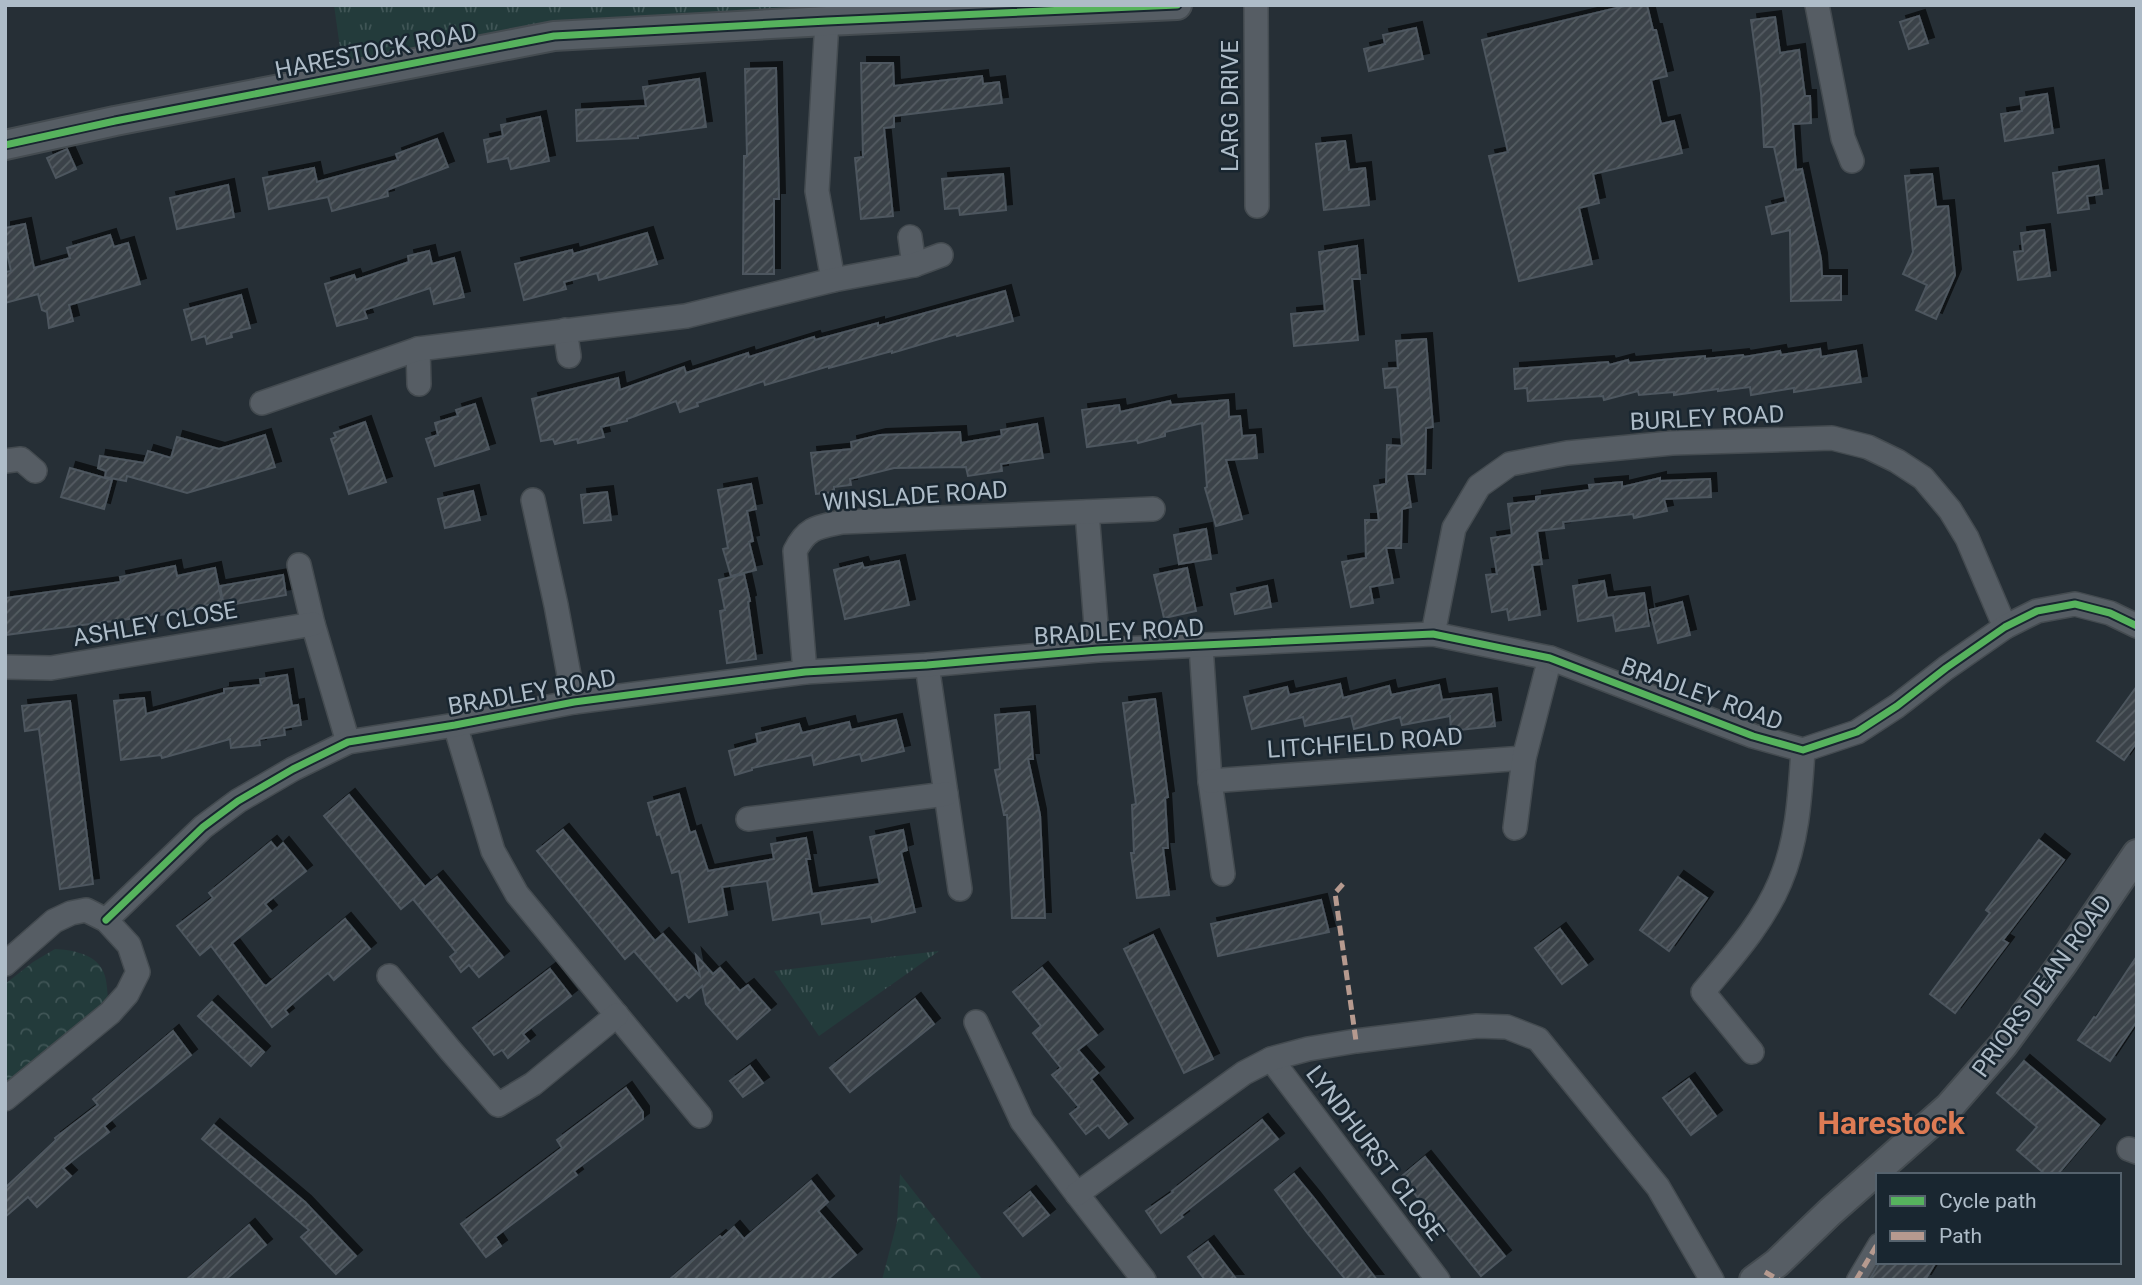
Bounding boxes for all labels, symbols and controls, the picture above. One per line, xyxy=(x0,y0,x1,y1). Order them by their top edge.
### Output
street label: HARESTOCK ROAD xyxy=(273,18,479,84)
street label: LARG DRIVE xyxy=(1216,40,1244,172)
street label: BURLEY ROAD xyxy=(1629,400,1785,436)
street label: WINSLADE ROAD xyxy=(821,476,1009,516)
street label: ASHLEY CLOSE xyxy=(71,596,239,652)
street label: BRADLEY ROAD xyxy=(1033,614,1205,650)
street label: BRADLEY ROAD xyxy=(1617,652,1787,736)
street label: BRADLEY ROAD xyxy=(446,663,618,721)
street label: LITCHFIELD ROAD xyxy=(1266,722,1464,764)
street label: PRIORS DEAN ROAD xyxy=(1966,889,2118,1083)
street label: LYNDHURST CLOSE xyxy=(1300,1060,1450,1246)
district label: Harestock xyxy=(1817,1104,1965,1142)
legend xyxy=(1876,1173,2121,1264)
text: Cycle path xyxy=(1939,1189,2037,1213)
text: Path xyxy=(1939,1224,1982,1248)

